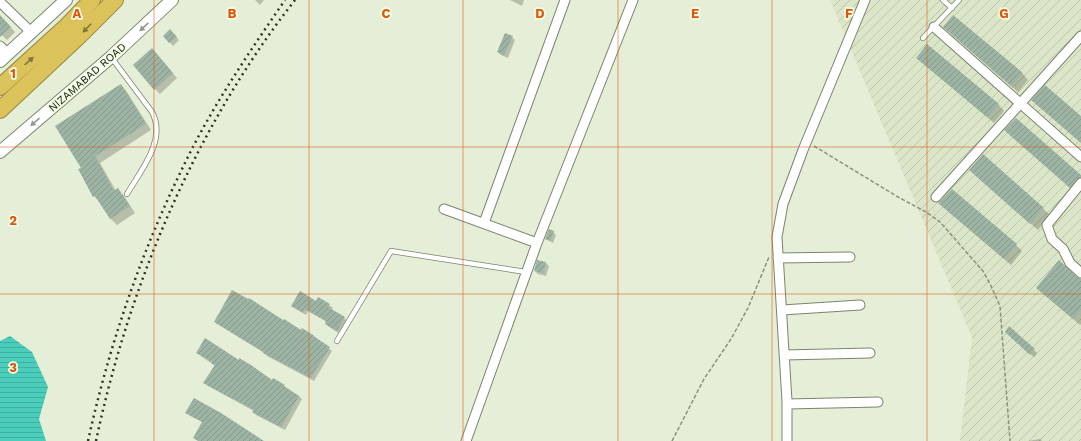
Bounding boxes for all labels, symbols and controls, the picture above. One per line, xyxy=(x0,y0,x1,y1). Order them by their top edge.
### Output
text: A xyxy=(73,6,82,21)
text: B xyxy=(228,6,237,21)
text: C xyxy=(382,6,391,21)
text: D xyxy=(535,6,545,21)
text: E xyxy=(691,6,699,21)
text: F xyxy=(845,6,853,21)
text: G xyxy=(999,6,1009,21)
one-way arrow xyxy=(139,22,149,31)
one-way arrow xyxy=(83,23,92,33)
street label: NIZAMABAD ROAD xyxy=(46,40,129,115)
one-way arrow xyxy=(24,56,34,65)
text: 1 xyxy=(10,66,16,81)
one-way arrow xyxy=(30,117,41,126)
text: 2 xyxy=(9,213,17,228)
text: 3 xyxy=(9,360,17,375)

